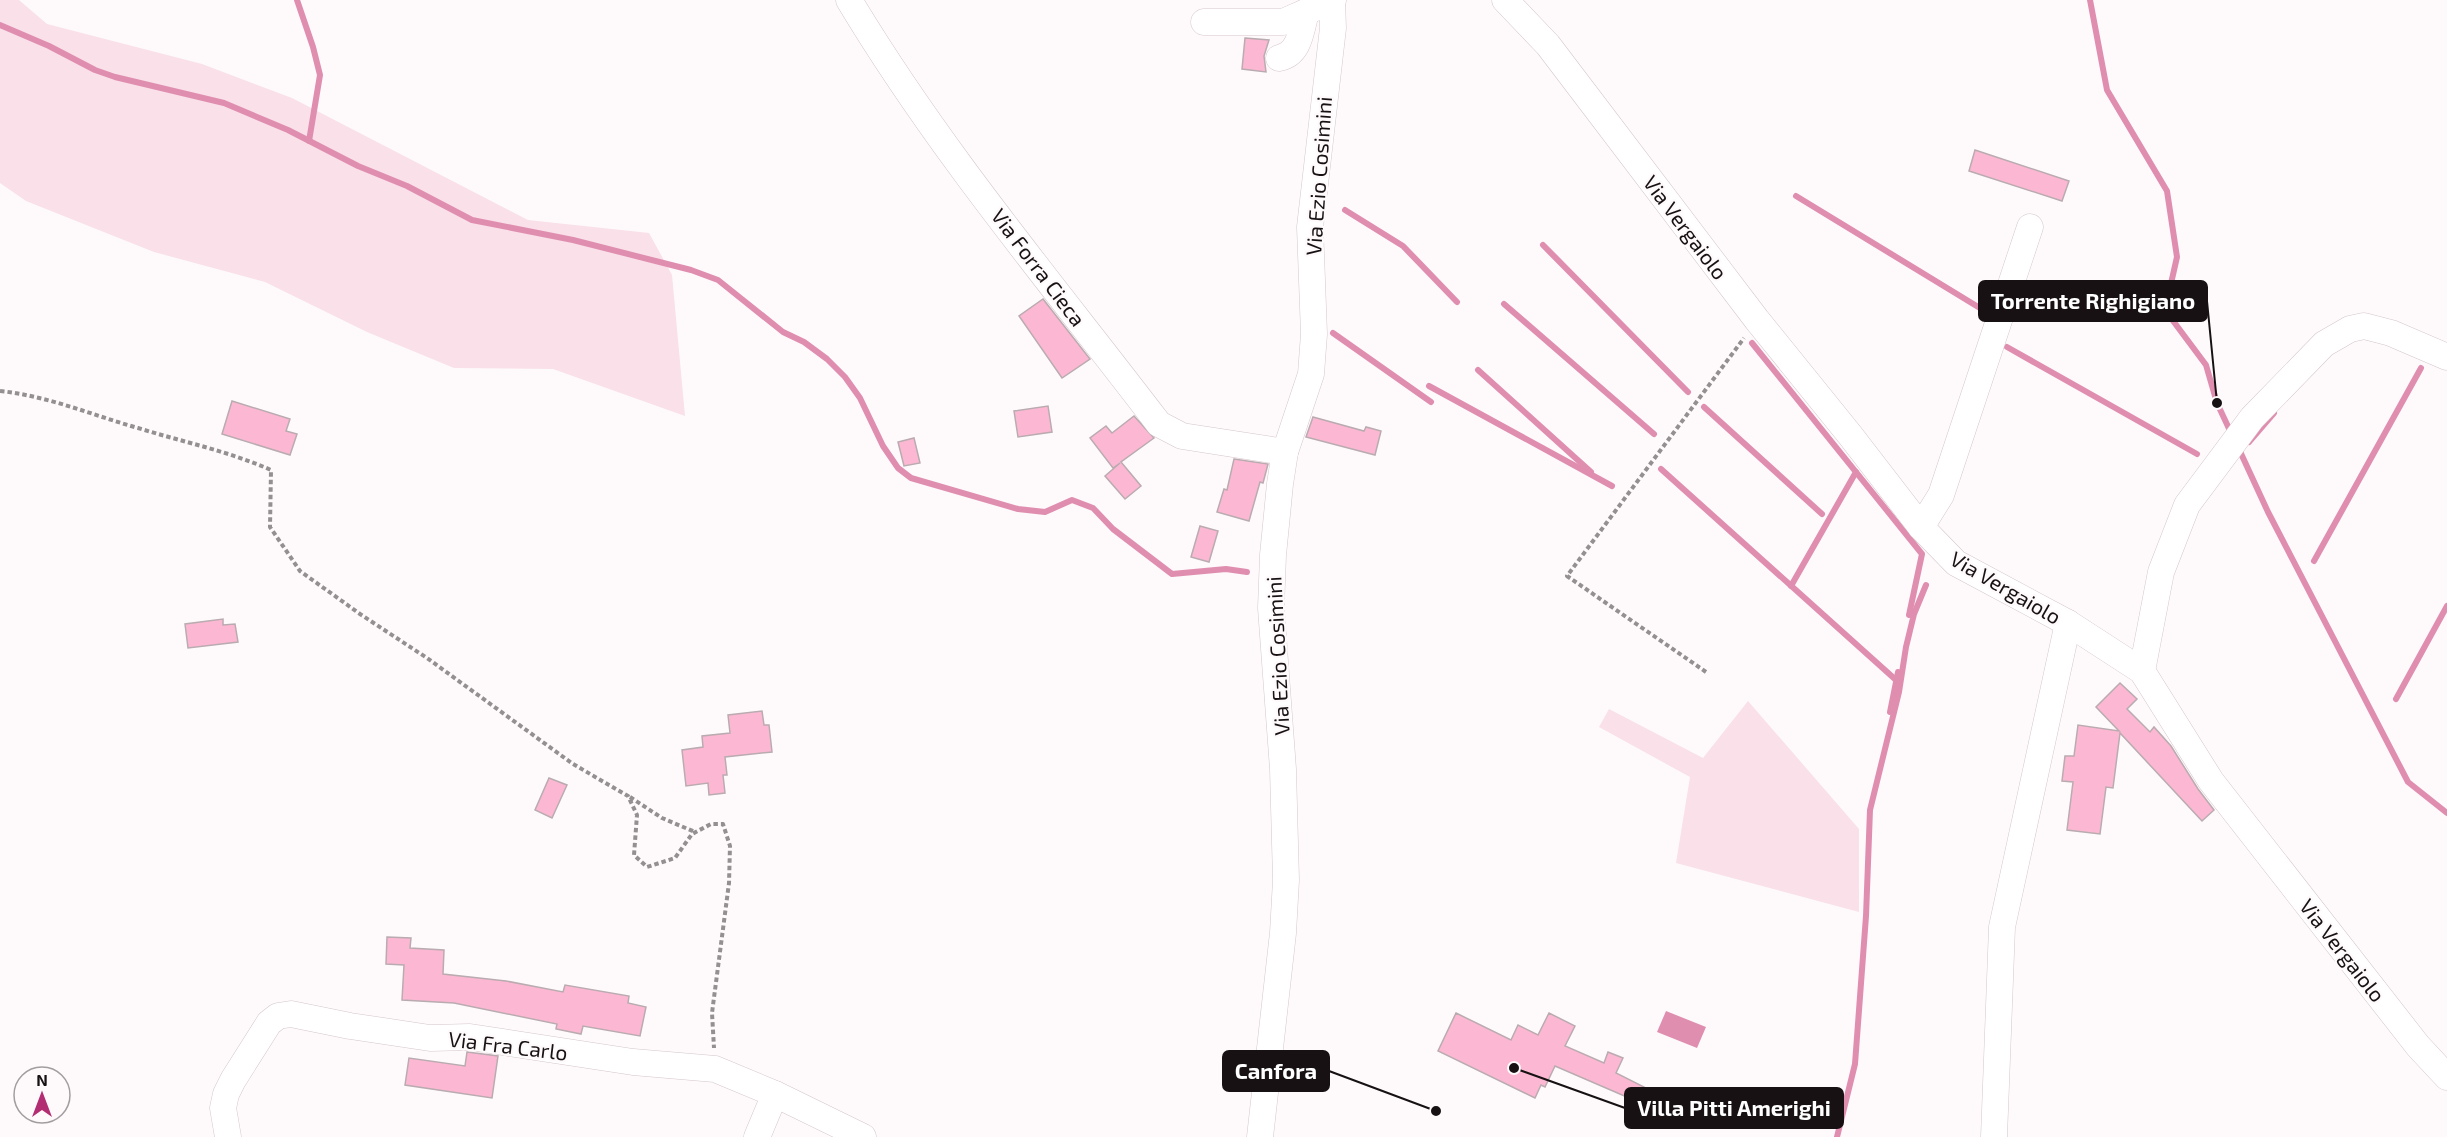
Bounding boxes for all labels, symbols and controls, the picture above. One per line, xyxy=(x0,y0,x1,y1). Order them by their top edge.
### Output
street label: Via Ezio Cosimini xyxy=(1300,96,1336,256)
street label: Via Vergaiolo xyxy=(1639,170,1733,284)
street label: Via Forra Cieca xyxy=(987,203,1091,331)
callout: Torrente Righigiano xyxy=(1979,281,2207,321)
text: Torrente Righigiano xyxy=(1991,287,2195,313)
street label: Via Vergaiolo xyxy=(1946,545,2066,629)
street label: Via Ezio Cosimini xyxy=(1260,576,1294,736)
street label: Via Vergaiolo xyxy=(2295,894,2391,1006)
street label: Via Fra Carlo xyxy=(447,1025,569,1065)
callout: Canfora xyxy=(1223,1051,1329,1091)
text: Canfora xyxy=(1235,1057,1317,1083)
north arrow xyxy=(12,1065,72,1125)
text: N xyxy=(36,1070,48,1089)
callout: Villa Pitti Amerighi xyxy=(1625,1088,1843,1128)
text: Villa Pitti Amerighi xyxy=(1637,1094,1831,1120)

